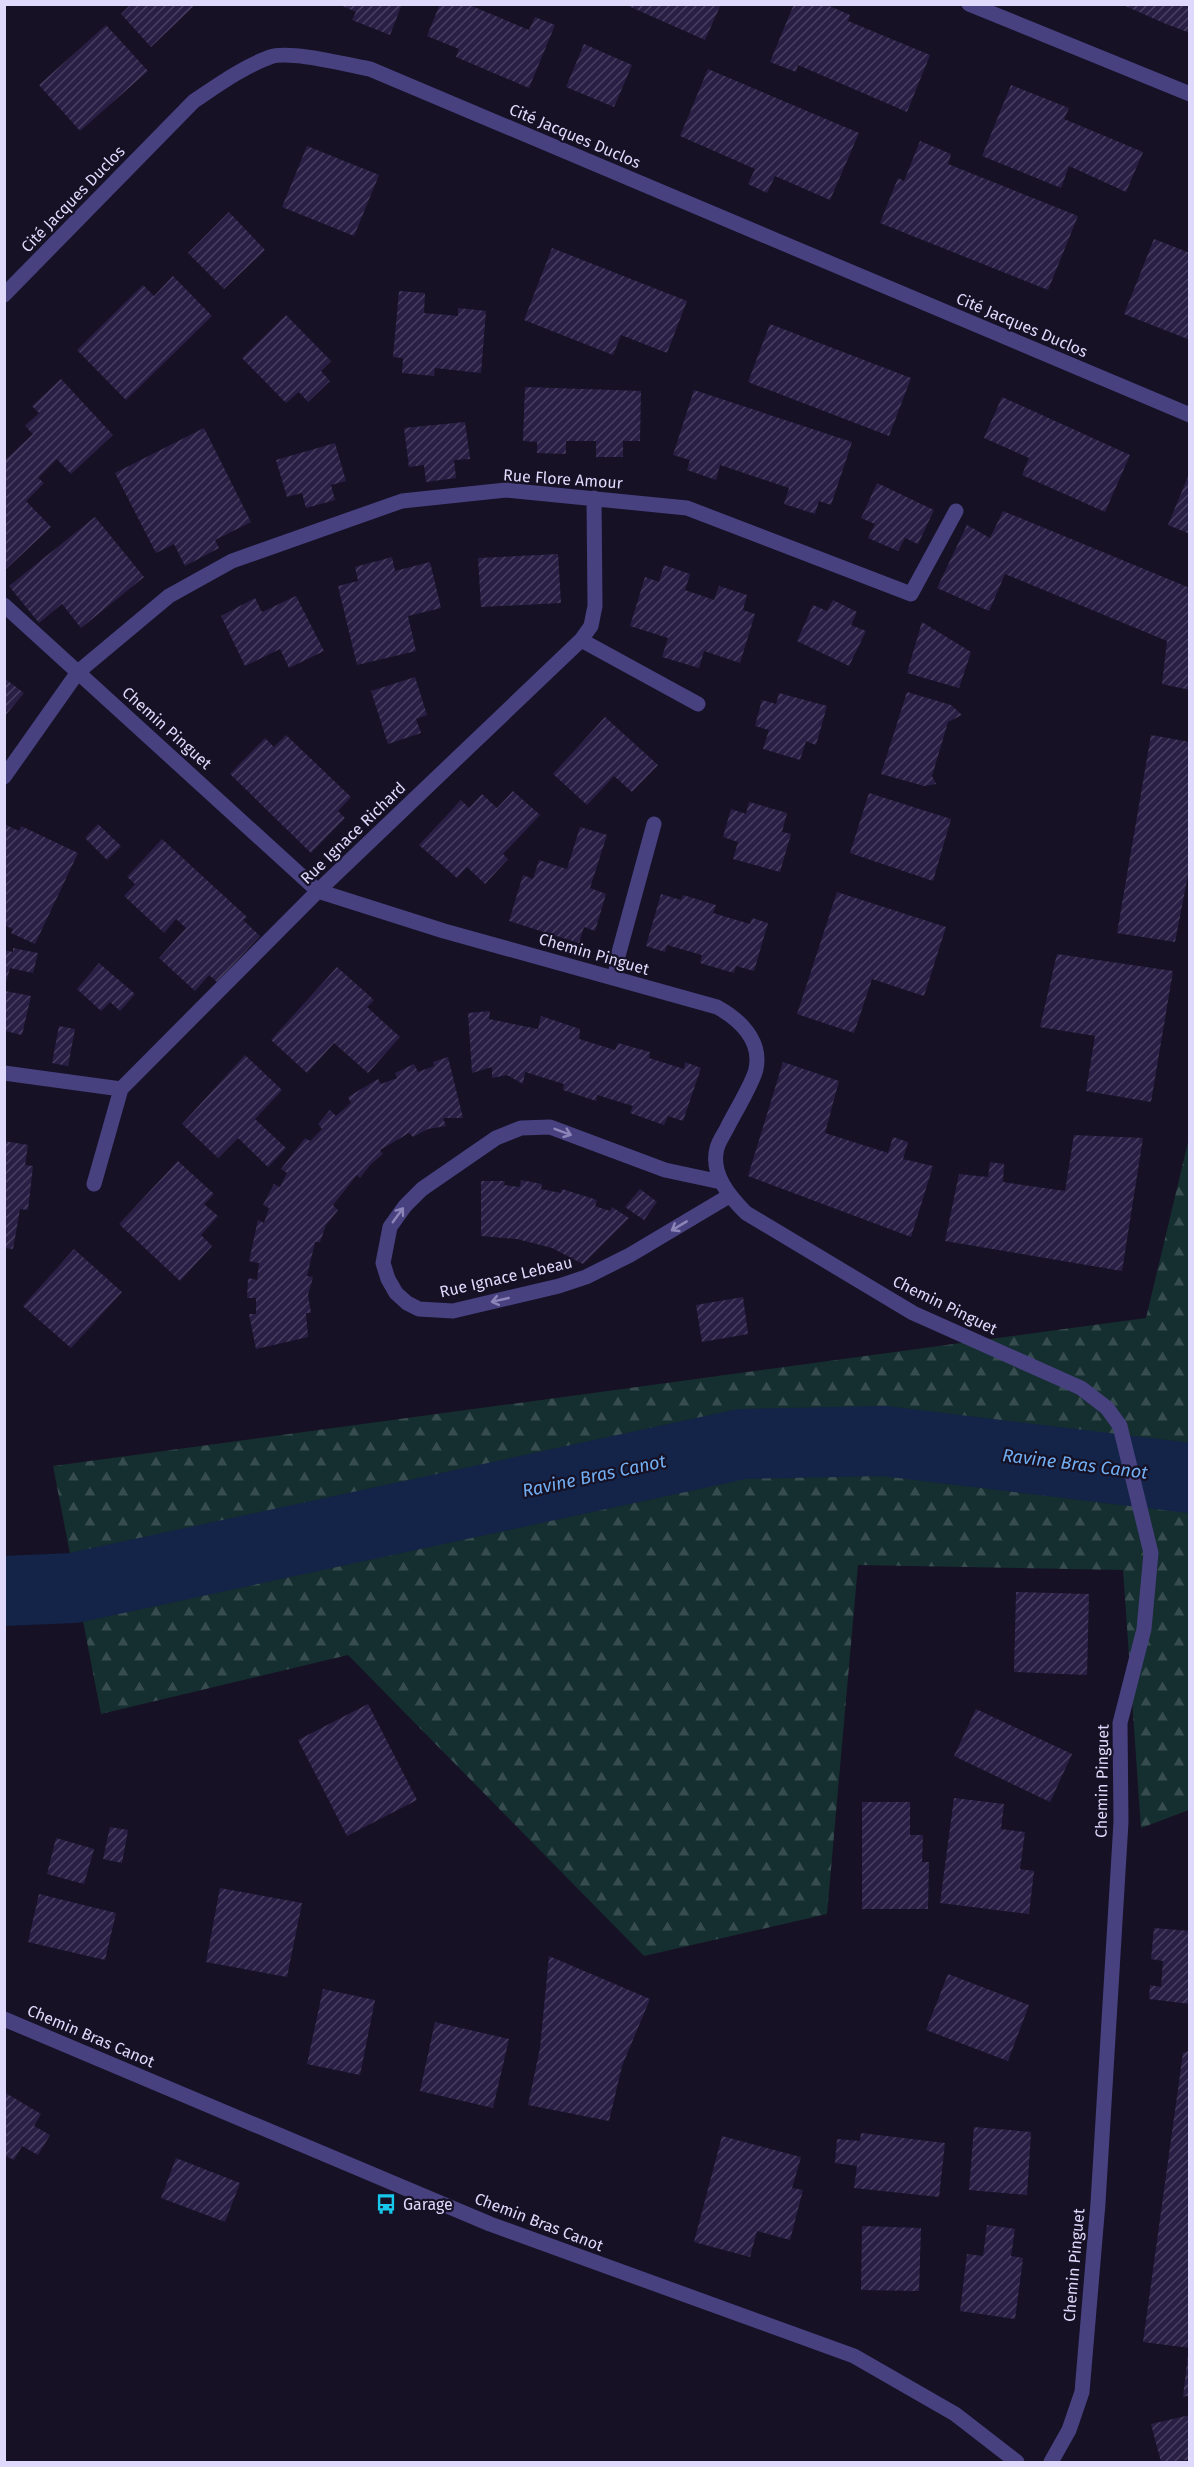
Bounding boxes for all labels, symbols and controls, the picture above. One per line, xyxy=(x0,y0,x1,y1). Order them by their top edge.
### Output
street label: Cité Jacques Duclos xyxy=(506,100,644,172)
street label: Cité Jacques Duclos xyxy=(17,142,129,256)
street label: Cité Jacques Duclos xyxy=(953,289,1091,361)
street label: Rue Flore Amour xyxy=(502,465,624,493)
street label: Chemin Pinguet xyxy=(118,683,216,773)
street label: Rue Ignace Richard xyxy=(297,778,409,888)
street label: Chemin Pinguet xyxy=(537,929,652,979)
one-way arrow xyxy=(553,1127,572,1138)
one-way arrow xyxy=(392,1208,404,1224)
one-way arrow xyxy=(671,1221,688,1233)
street label: Rue Ignace Lebeau xyxy=(438,1252,574,1302)
street label: Chemin Pinguet xyxy=(890,1271,1001,1339)
one-way arrow xyxy=(491,1295,510,1306)
water label: Ravine Bras Canot xyxy=(1001,1444,1150,1484)
water label: Ravine Bras Canot xyxy=(520,1450,668,1502)
street label: Chemin Pinguet xyxy=(1092,1724,1112,1838)
street label: Chemin Bras Canot xyxy=(25,2001,158,2071)
street label: Chemin Bras Canot xyxy=(472,2189,606,2255)
bus stop icon: Garage xyxy=(374,2192,398,2216)
place label: Garage xyxy=(403,2195,453,2214)
street label: Chemin Pinguet xyxy=(1060,2207,1088,2323)

